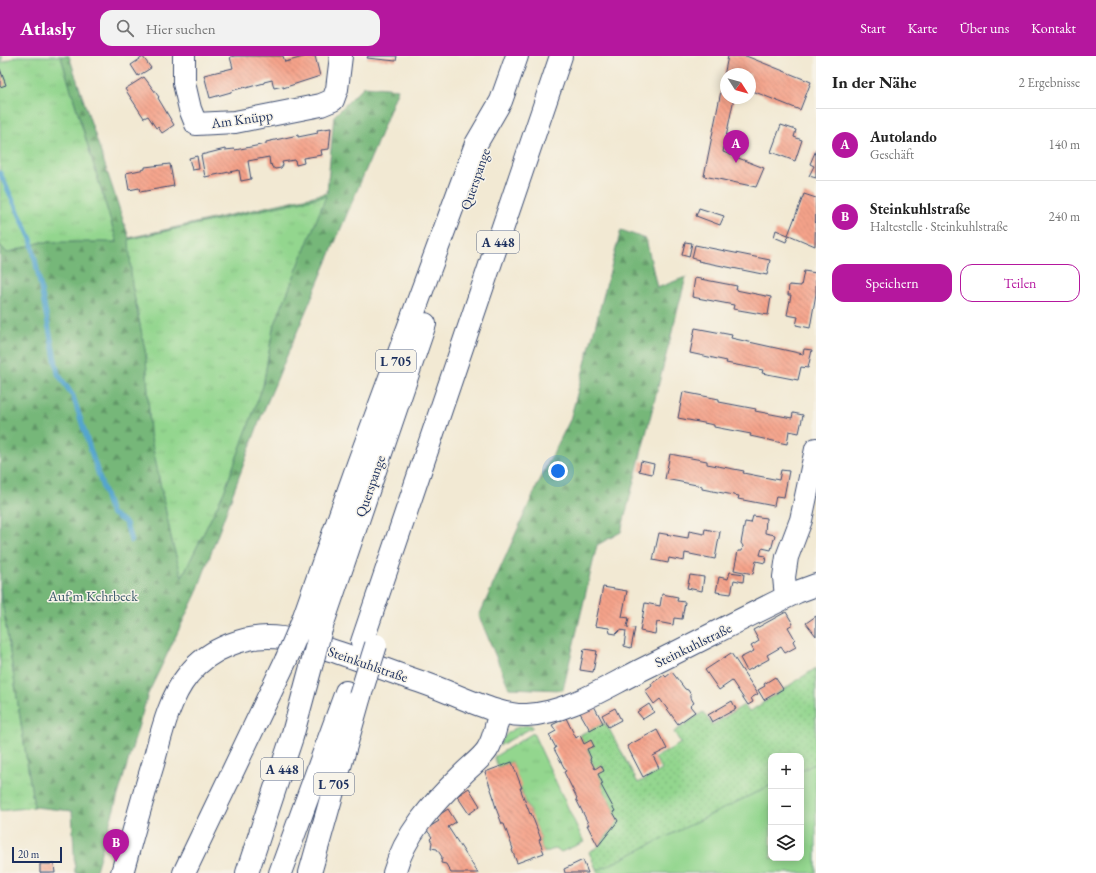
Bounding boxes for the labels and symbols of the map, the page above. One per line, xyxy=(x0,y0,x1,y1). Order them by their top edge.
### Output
north arrow xyxy=(720,68,756,104)
street label: Am Knüpp xyxy=(209,106,274,132)
pin: A xyxy=(723,130,749,163)
street label: Querspange xyxy=(456,145,494,212)
road number: A 448 xyxy=(477,231,519,253)
road number: L 705 xyxy=(376,350,416,372)
street label: Querspange xyxy=(351,452,389,519)
your location xyxy=(548,461,568,481)
park label: Auf'm Kehrbeck xyxy=(47,587,138,605)
street label: Steinkuhlstraße xyxy=(652,618,735,671)
street label: Steinkuhlstraße xyxy=(326,642,411,686)
road number: A 448 xyxy=(261,758,303,780)
road number: L 705 xyxy=(314,773,354,795)
pin: B xyxy=(103,829,129,862)
scale bar xyxy=(12,845,62,864)

